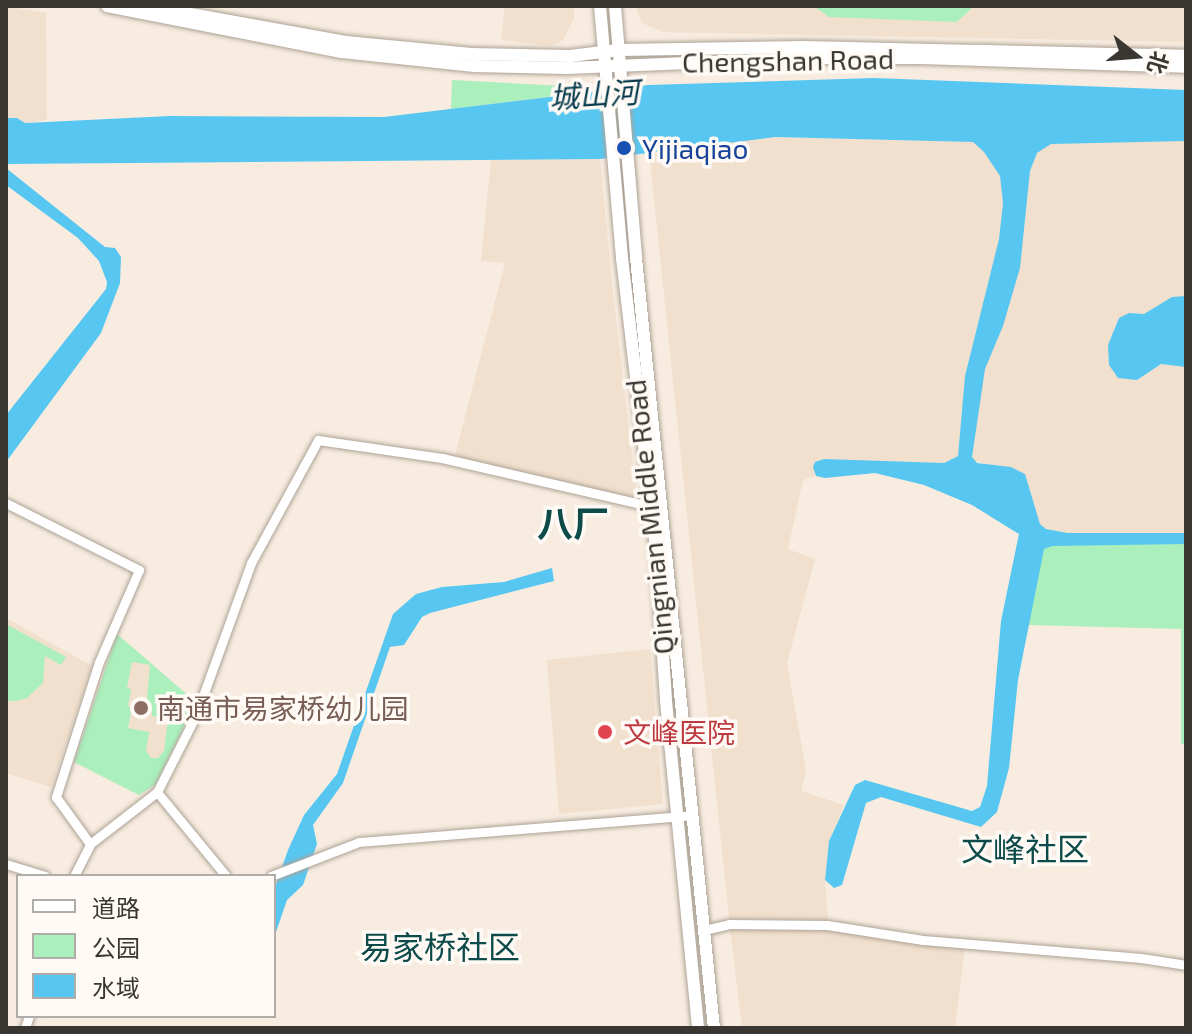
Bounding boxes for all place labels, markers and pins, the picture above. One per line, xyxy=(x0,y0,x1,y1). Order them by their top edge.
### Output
place label: Yijiaqiao xyxy=(642,131,748,165)
marker: Yijiaqiao xyxy=(613,137,635,159)
place label: 南通市易家桥幼儿园 xyxy=(157,691,409,725)
marker: 南通市易家桥幼儿园 xyxy=(132,699,150,717)
place label: 文峰医院 xyxy=(623,715,735,749)
marker: 文峰医院 xyxy=(594,721,616,743)

